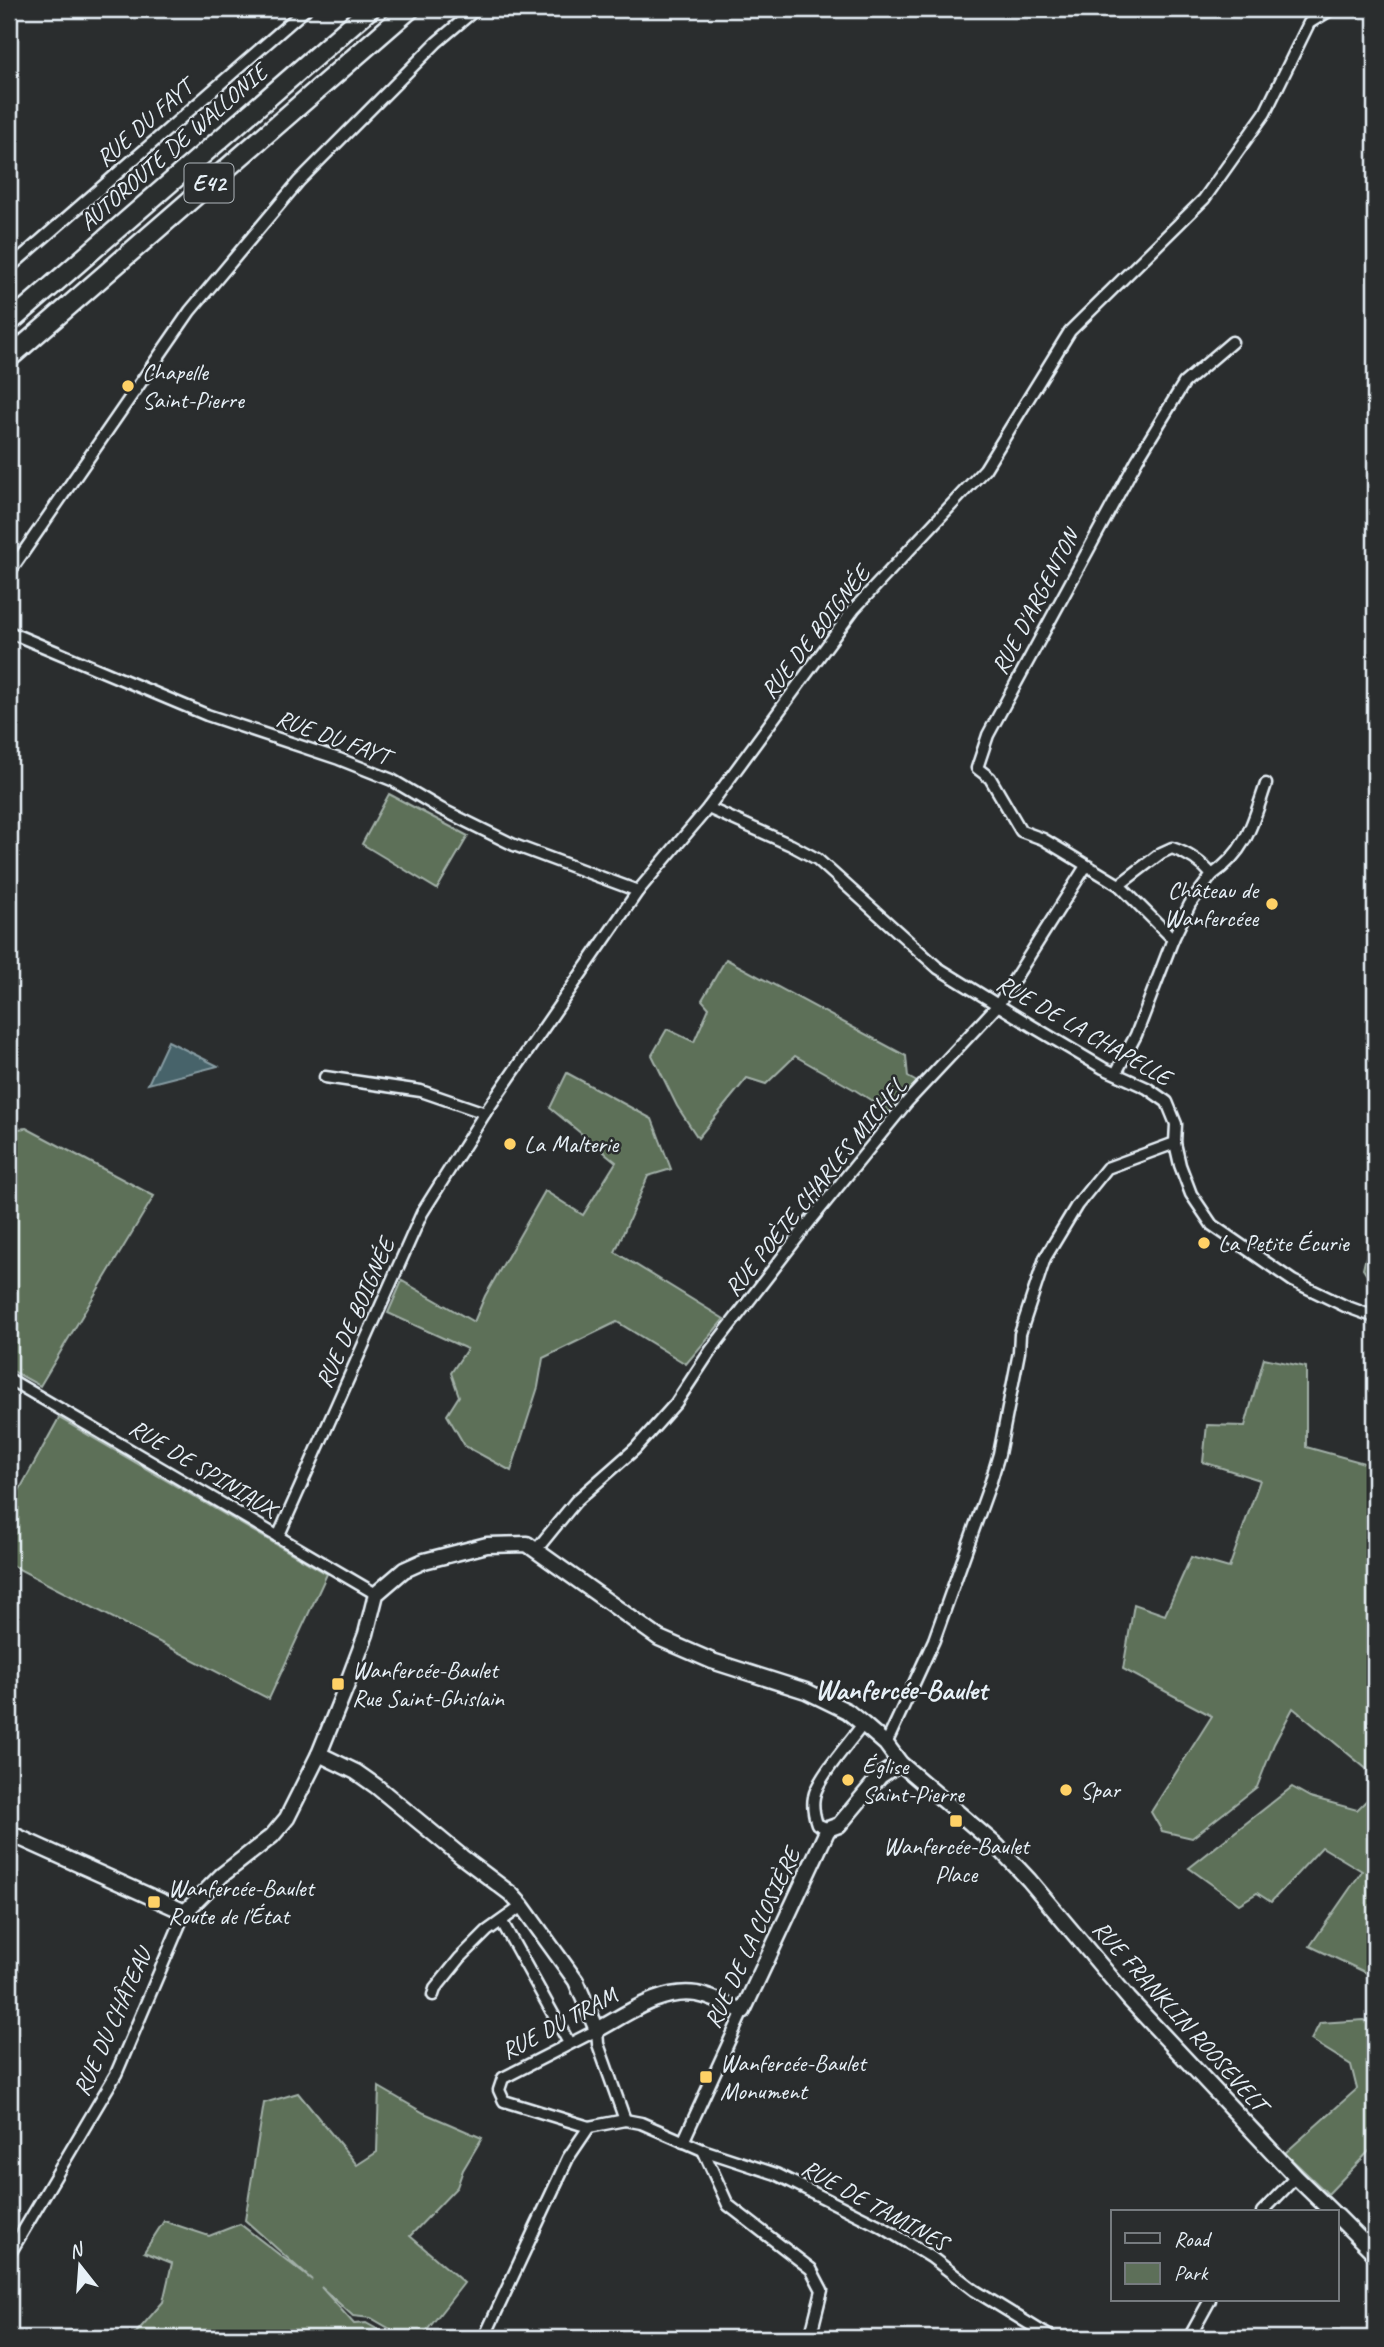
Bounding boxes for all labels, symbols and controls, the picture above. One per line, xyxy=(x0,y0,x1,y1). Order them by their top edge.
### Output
street label: AUTOROUTE DE WALLONIE xyxy=(73,55,275,237)
street label: RUE DU FAYT xyxy=(90,69,203,173)
road number: E42 xyxy=(184,164,234,202)
place label: Chapelle Saint-Pierre xyxy=(142,357,246,415)
marker: Chapelle Saint-Pierre xyxy=(120,378,136,394)
street label: RUE D'ARGENTON xyxy=(984,522,1087,679)
street label: RUE DE BOIGNÉE xyxy=(754,557,878,704)
street label: RUE DU FAYT xyxy=(272,703,399,773)
place label: Château de Wanfercéee xyxy=(1164,875,1260,933)
marker: Château de Wanfercéee xyxy=(1264,896,1280,912)
street label: RUE DE LA CHAPELLE xyxy=(992,968,1179,1094)
street label: RUE POÈTE CHARLES MICHEL xyxy=(718,1071,913,1302)
place label: La Malterie xyxy=(524,1129,620,1159)
marker: La Malterie xyxy=(502,1136,518,1152)
place label: La Petite Écurie xyxy=(1218,1228,1351,1258)
street label: RUE DE BOIGNÉE xyxy=(309,1231,403,1392)
marker: La Petite Écurie xyxy=(1196,1235,1212,1251)
street label: RUE DE SPINIAUX xyxy=(124,1412,285,1525)
place label: Wanfercée-Baulet Rue Saint-Ghislain xyxy=(352,1655,505,1713)
district label: Wanfercée-Baulet xyxy=(815,1672,991,1707)
marker: Wanfercée-Baulet Rue Saint-Ghislain xyxy=(330,1676,346,1692)
place label: Église Saint-Pierre xyxy=(862,1751,966,1809)
marker: Église Saint-Pierre xyxy=(840,1772,856,1788)
place label: Spar xyxy=(1080,1775,1122,1805)
marker: Spar xyxy=(1058,1782,1074,1798)
marker: Wanfercée-Baulet Place xyxy=(948,1813,964,1829)
place label: Wanfercée-Baulet Place xyxy=(883,1831,1031,1889)
street label: RUE DE LA CLOSIÈRE xyxy=(697,1840,808,2033)
place label: Wanfercée-Baulet Route de l'État xyxy=(168,1873,316,1931)
marker: Wanfercée-Baulet Route de l'État xyxy=(146,1894,162,1910)
street label: RUE FRANKLIN ROOSEVELT xyxy=(1086,1914,1278,2122)
street label: RUE DU CHÂTEAU xyxy=(66,1941,159,2100)
street label: RUE DU TRAM xyxy=(496,1979,624,2066)
place label: Wanfercée-Baulet Monument xyxy=(720,2048,868,2106)
marker: Wanfercée-Baulet Monument xyxy=(698,2069,714,2085)
street label: RUE DE TAMINES xyxy=(797,2152,956,2259)
legend xyxy=(1111,2210,1338,2302)
text: Road xyxy=(1174,2226,1213,2252)
north arrow xyxy=(46,2232,116,2302)
text: N xyxy=(66,2237,88,2264)
text: Park xyxy=(1174,2260,1209,2286)

